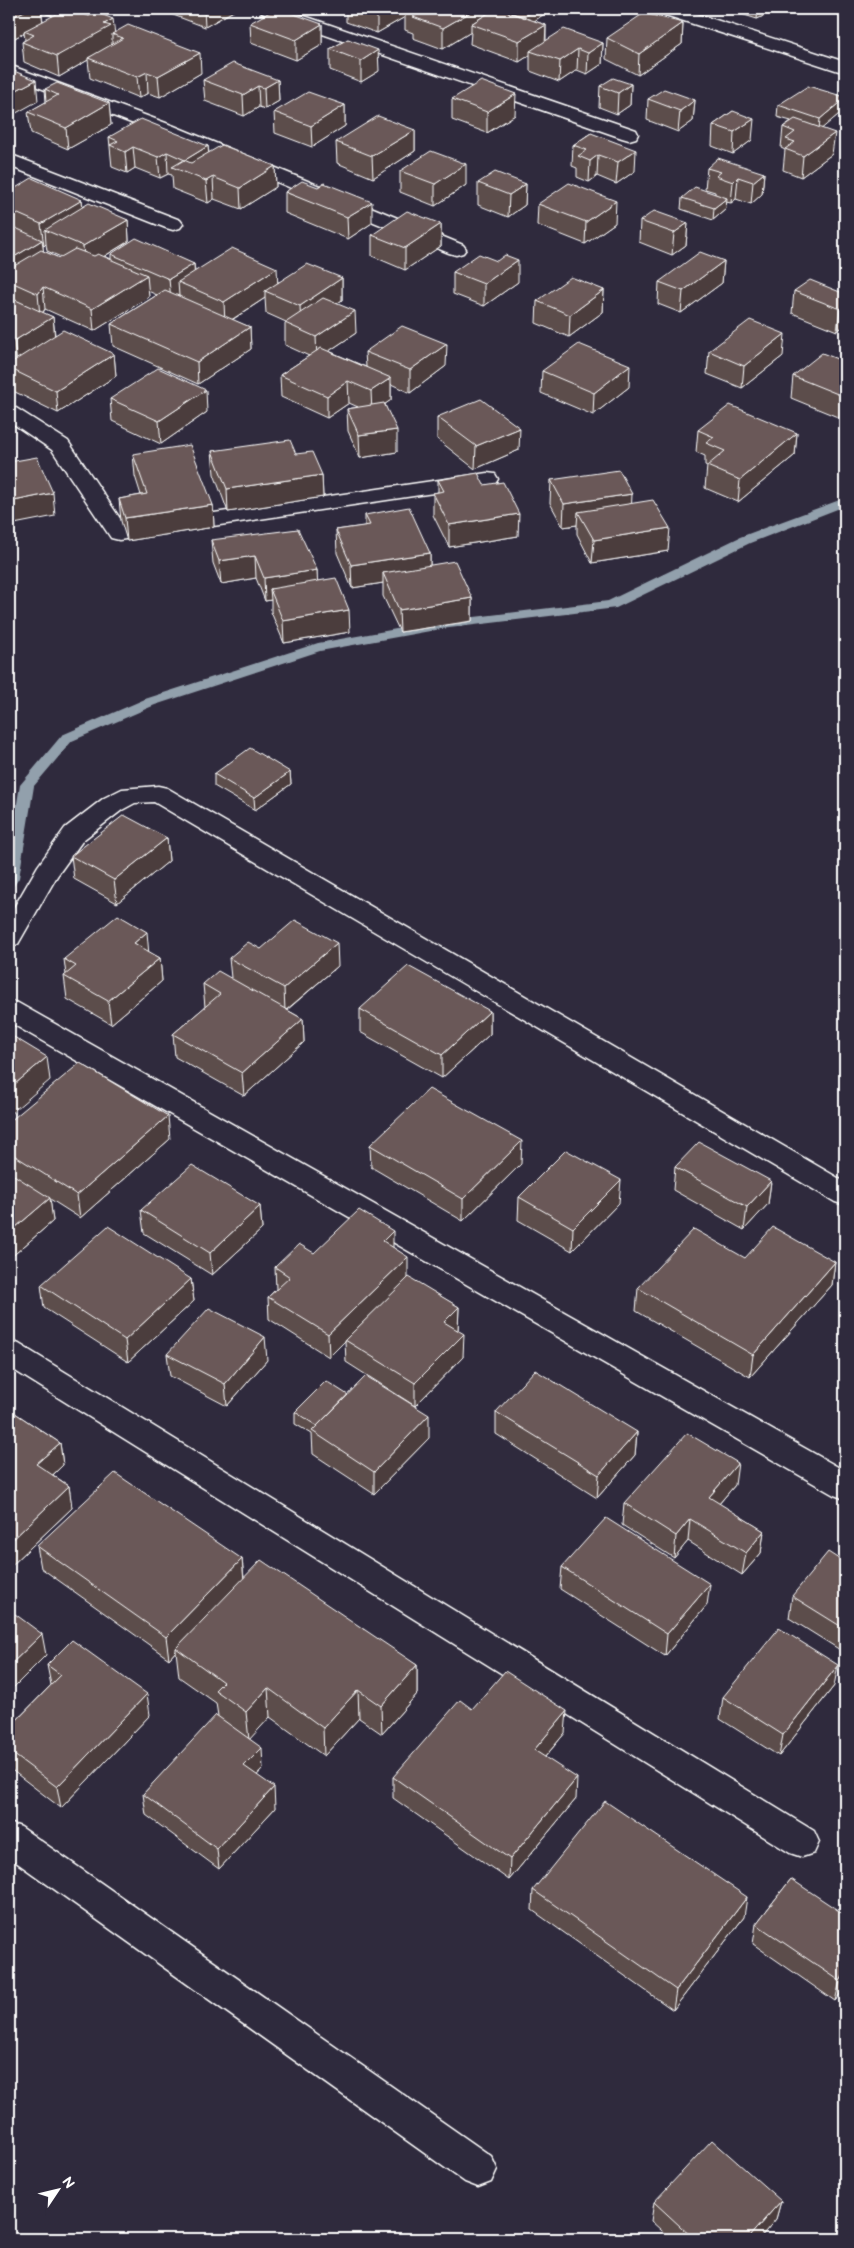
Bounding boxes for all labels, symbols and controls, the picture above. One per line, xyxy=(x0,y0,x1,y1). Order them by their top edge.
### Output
north arrow xyxy=(32,2166,82,2216)
text: N xyxy=(58,2174,78,2192)

